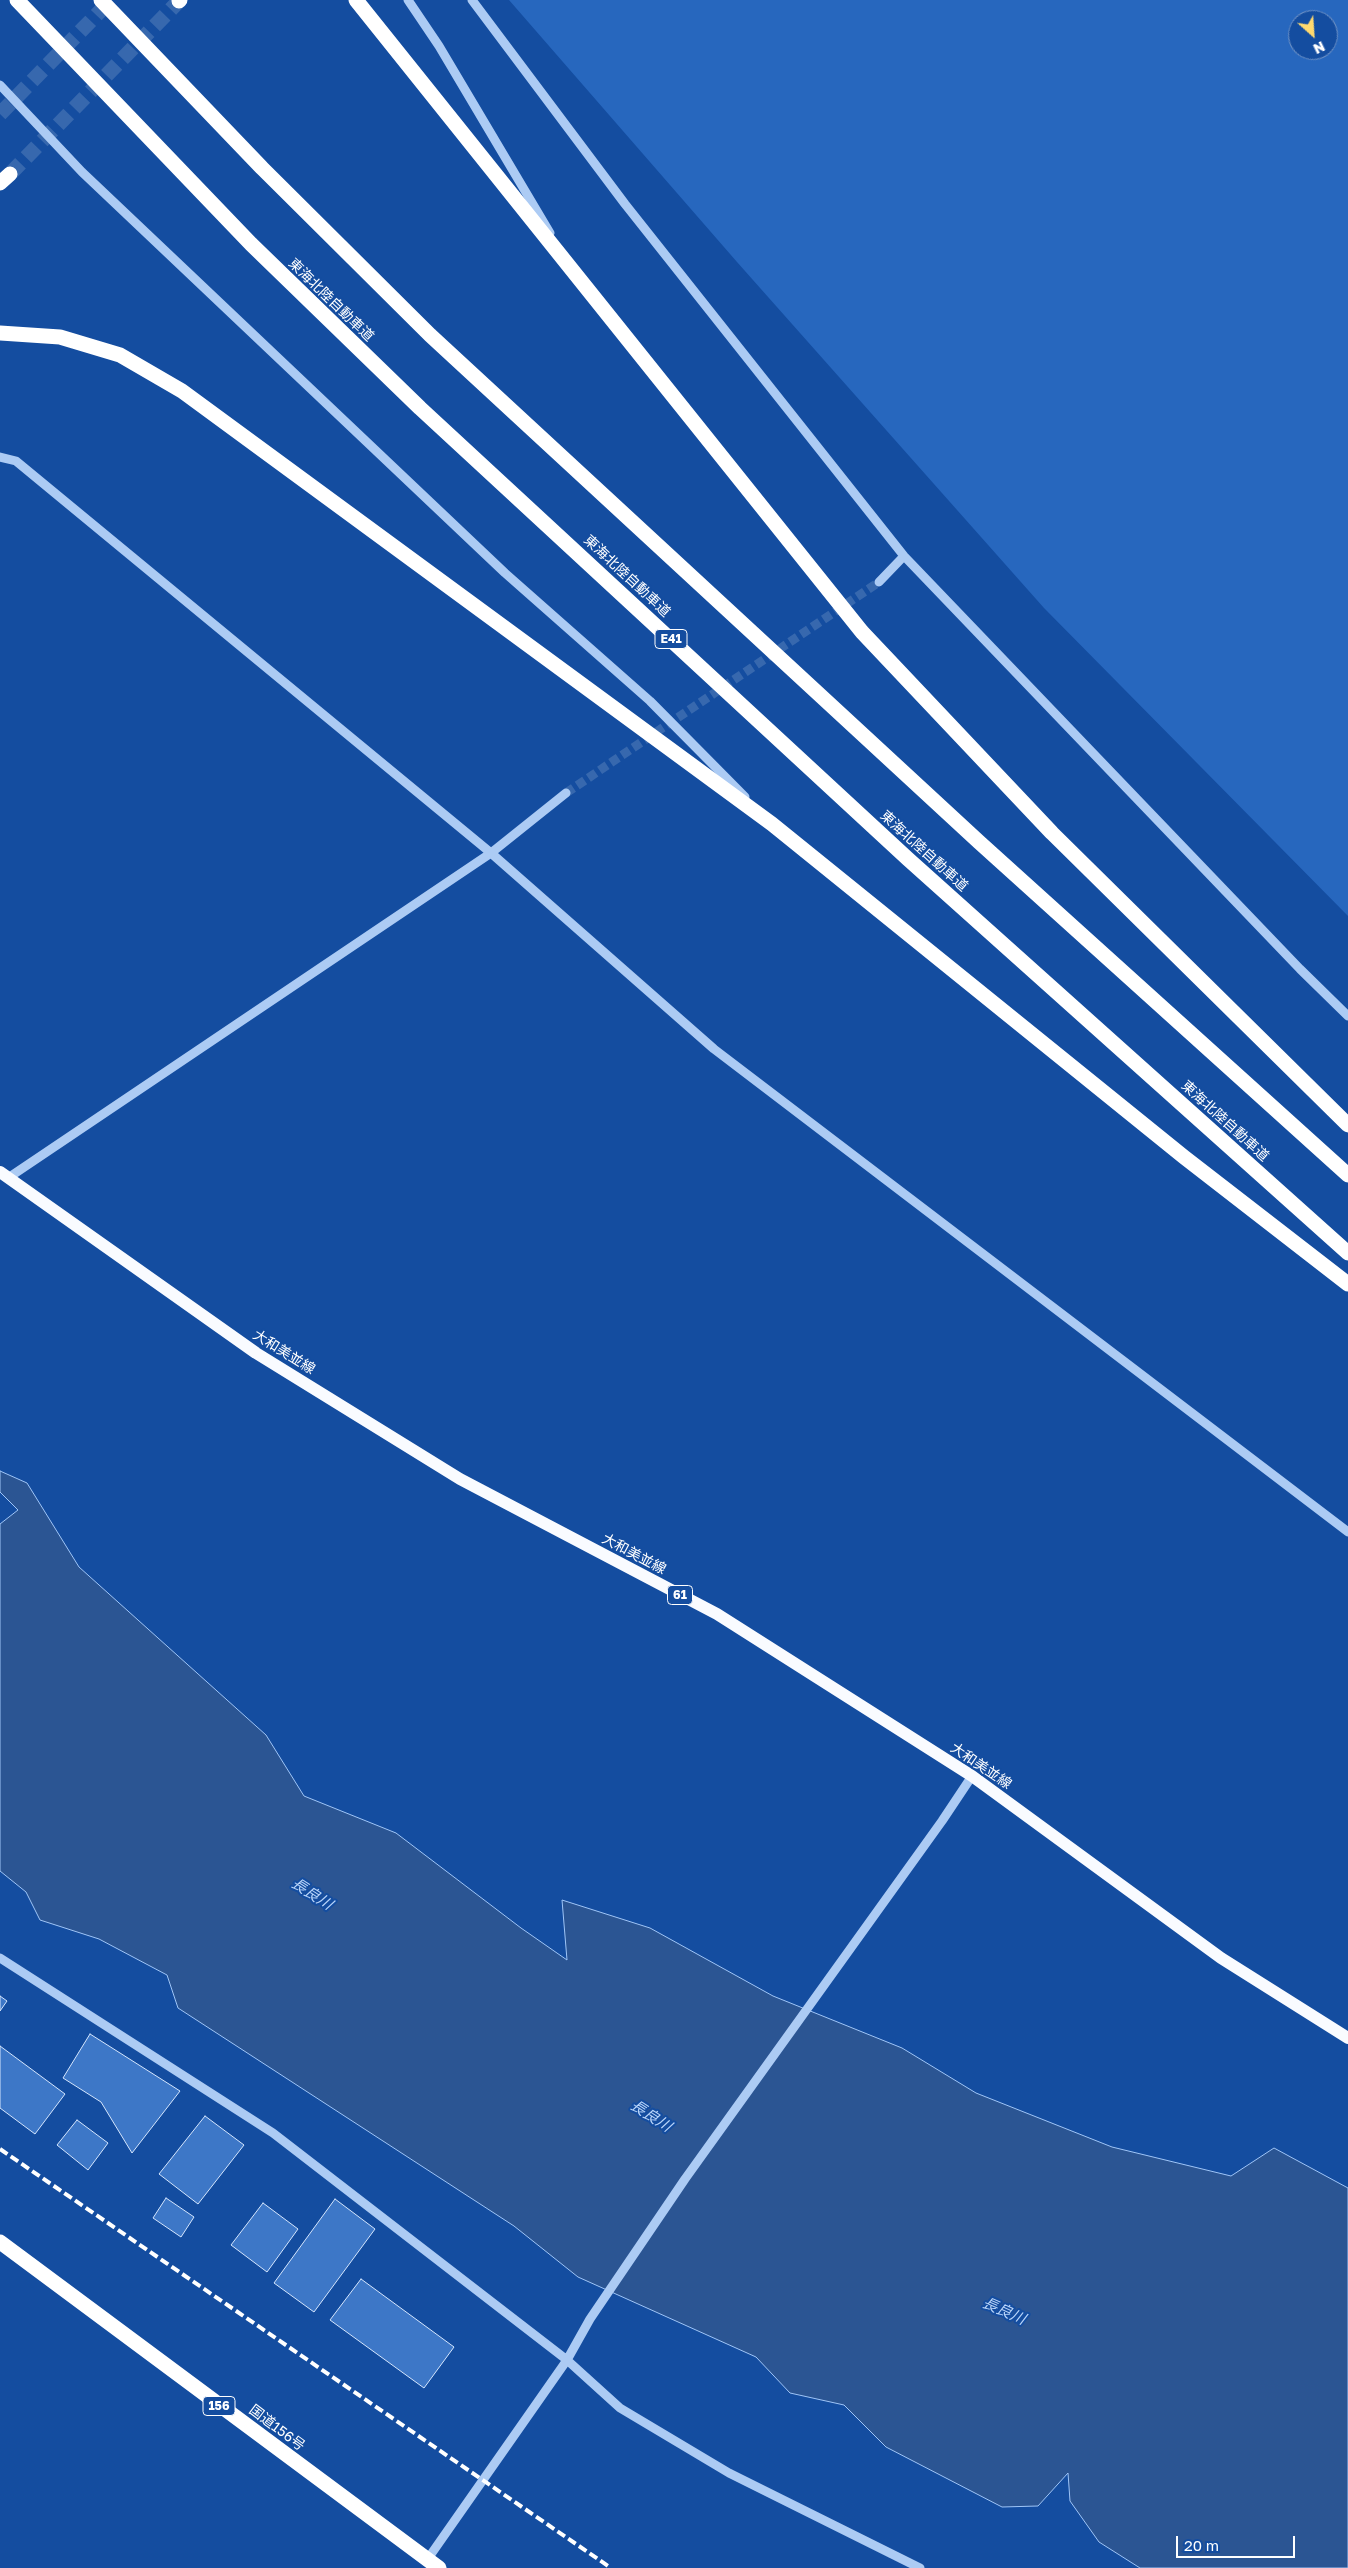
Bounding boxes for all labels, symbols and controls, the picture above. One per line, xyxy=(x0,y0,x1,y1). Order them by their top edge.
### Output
north arrow xyxy=(1288,10,1338,60)
text: N xyxy=(1311,38,1328,58)
street label: 東海北陸自動車道 xyxy=(285,255,377,345)
street label: 東海北陸自動車道 xyxy=(580,532,674,620)
road number: E41 xyxy=(655,630,687,648)
street label: 東海北陸自動車道 xyxy=(877,807,971,895)
street label: 東海北陸自動車道 xyxy=(1178,1077,1272,1165)
street label: 大和美並線 xyxy=(250,1326,318,1378)
street label: 大和美並線 xyxy=(599,1530,669,1578)
road number: 61 xyxy=(668,1586,692,1604)
street label: 大和美並線 xyxy=(947,1739,1015,1793)
water label: 長良川 xyxy=(288,1874,336,1914)
water label: 長良川 xyxy=(627,2096,675,2136)
water label: 長良川 xyxy=(980,2294,1028,2328)
road number: 156 xyxy=(203,2396,235,2416)
street label: 国道156号 xyxy=(246,2402,308,2454)
scale bar xyxy=(1178,2526,1297,2558)
text: 20 m xyxy=(1184,2536,1219,2554)

